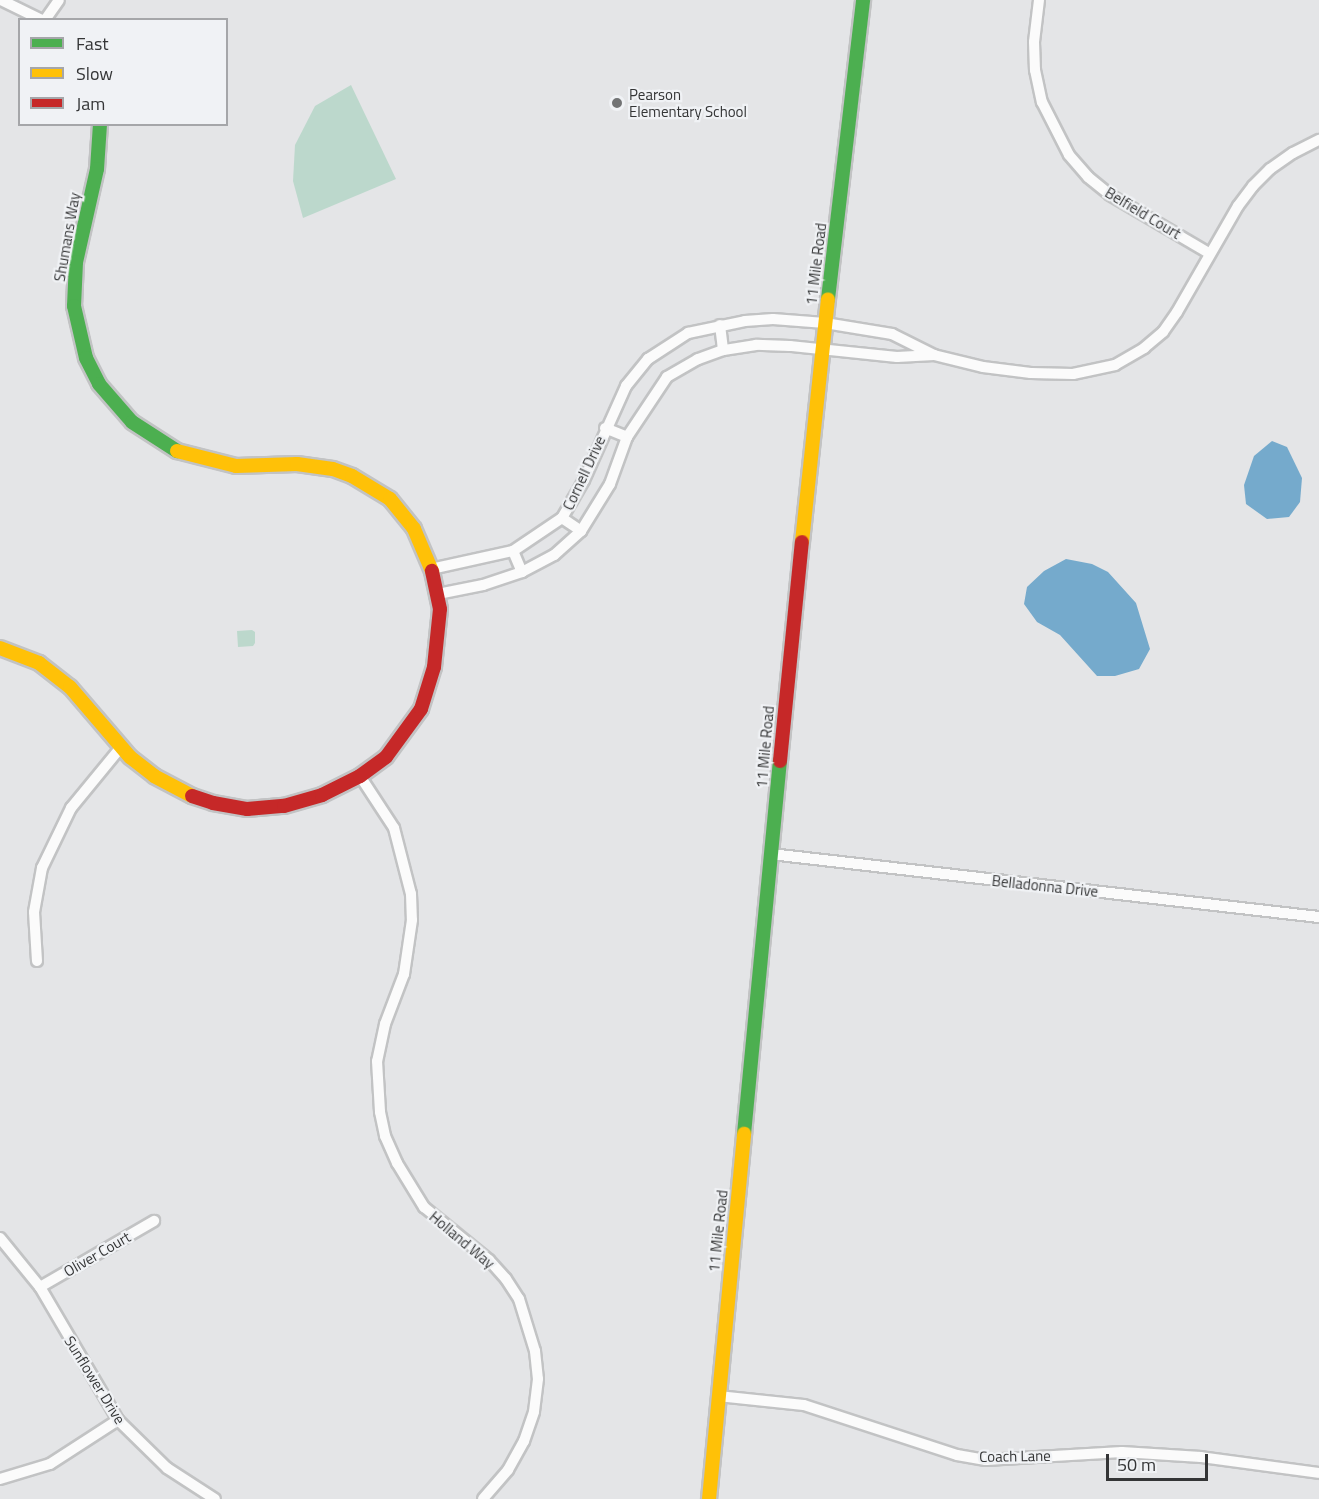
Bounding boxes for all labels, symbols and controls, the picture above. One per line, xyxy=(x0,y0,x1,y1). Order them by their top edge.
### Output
legend xyxy=(18,18,228,126)
text: Fast xyxy=(76,30,109,57)
text: Slow xyxy=(76,60,113,87)
place label: Pearson Elementary School xyxy=(629,85,747,120)
text: Jam xyxy=(76,90,105,117)
marker: Pearson Elementary School xyxy=(610,96,624,110)
street label: Belfield Court xyxy=(1102,183,1184,243)
street label: Shumans Way xyxy=(50,191,84,283)
street label: 11 Mile Road xyxy=(802,222,830,306)
street label: Cornell Drive xyxy=(559,433,609,513)
street label: 11 Mile Road xyxy=(752,705,778,789)
street label: Belladonna Drive xyxy=(991,871,1099,901)
street label: 11 Mile Road xyxy=(705,1189,731,1273)
street label: Holland Way xyxy=(426,1208,498,1272)
street label: Oliver Court xyxy=(60,1228,134,1280)
street label: Sunflower Drive xyxy=(61,1333,129,1427)
scale bar xyxy=(1109,1442,1211,1480)
street label: Coach Lane xyxy=(979,1446,1051,1466)
text: 50 m xyxy=(1117,1451,1156,1478)

